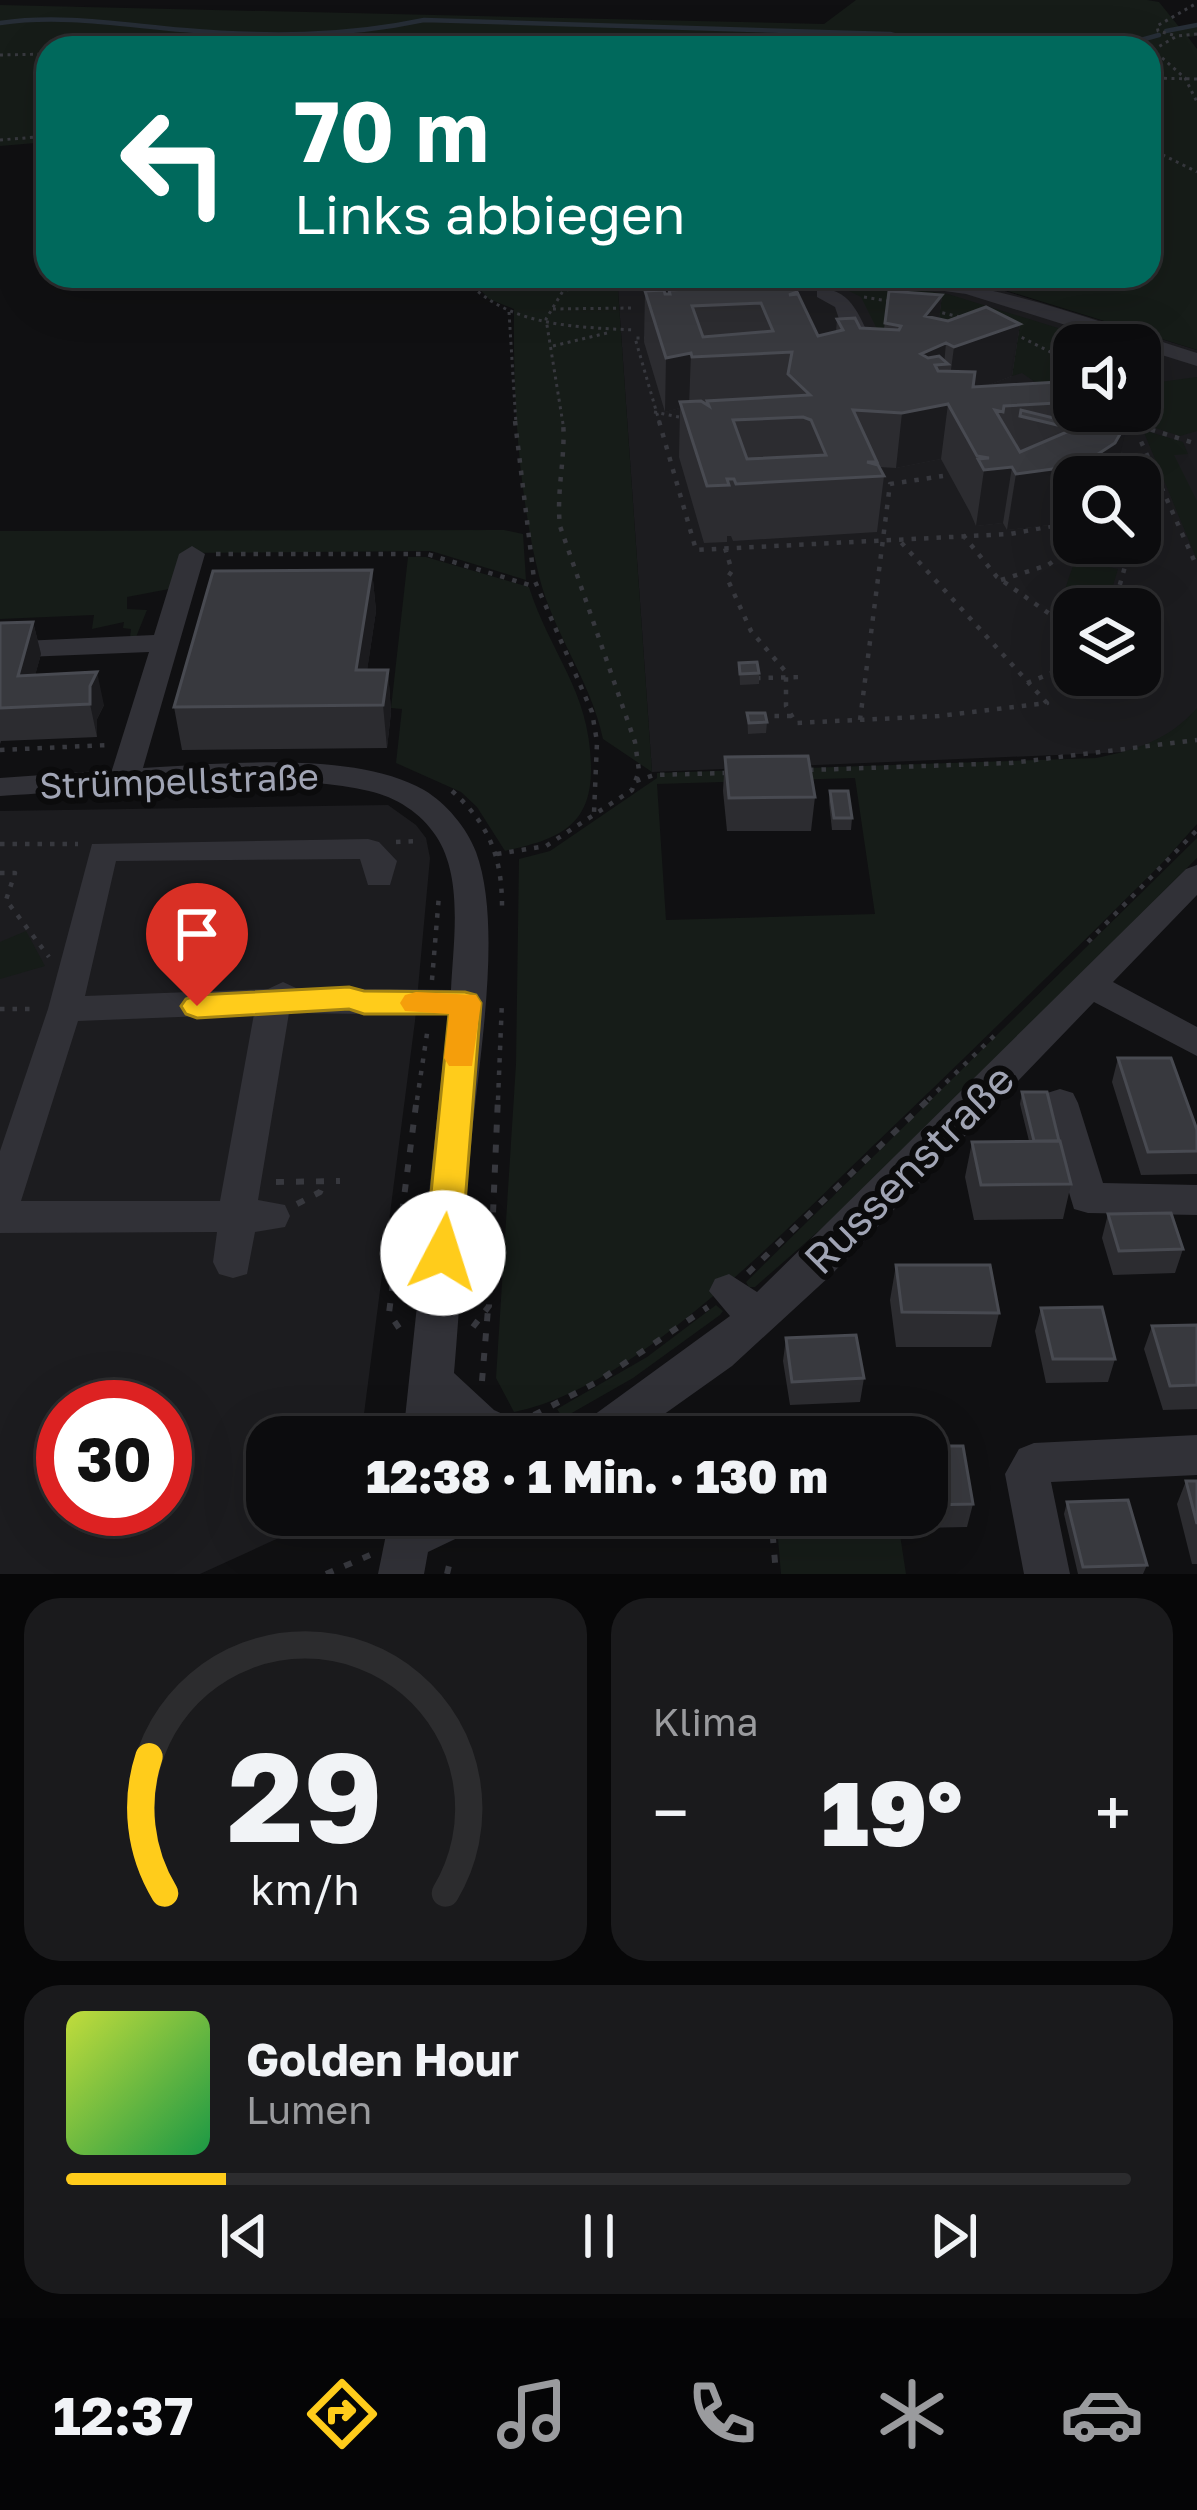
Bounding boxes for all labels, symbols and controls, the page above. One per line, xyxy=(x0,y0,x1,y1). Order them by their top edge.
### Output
text: 70 m xyxy=(294,80,489,180)
icon: left xyxy=(96,84,252,240)
text: Links abbiegen xyxy=(294,181,686,246)
map controls xyxy=(1053,324,1161,696)
button: sound xyxy=(1053,324,1161,432)
button: search xyxy=(1053,456,1161,564)
button: layers xyxy=(1053,588,1161,696)
street label: Strümpellstraße xyxy=(38,754,320,807)
pin xyxy=(146,883,248,1006)
icon: arrive xyxy=(164,901,230,967)
street label: Russenstraße xyxy=(793,1053,1023,1283)
position arrow xyxy=(380,1190,506,1316)
speed limit sign: 30 xyxy=(36,1380,192,1536)
text: 12:38 · 1 Min. · 130 m xyxy=(366,1449,828,1503)
text: Klima xyxy=(653,1698,759,1745)
text: 29 xyxy=(228,1720,383,1869)
text: 19° xyxy=(821,1758,962,1866)
text: − xyxy=(653,1772,689,1852)
text: + xyxy=(1095,1772,1131,1852)
text: km/h xyxy=(251,1862,360,1913)
text: Golden Hour xyxy=(246,2032,519,2086)
text: Lumen xyxy=(246,2086,372,2133)
icon: previous xyxy=(211,2203,277,2269)
icon: pause xyxy=(566,2203,632,2269)
icon: next xyxy=(921,2203,987,2269)
icon: directions xyxy=(300,2372,384,2456)
icon: music xyxy=(490,2372,574,2456)
icon: phone xyxy=(680,2372,764,2456)
icon: climate xyxy=(870,2372,954,2456)
icon: car xyxy=(1060,2372,1144,2456)
text: 12:37 xyxy=(53,2382,193,2447)

